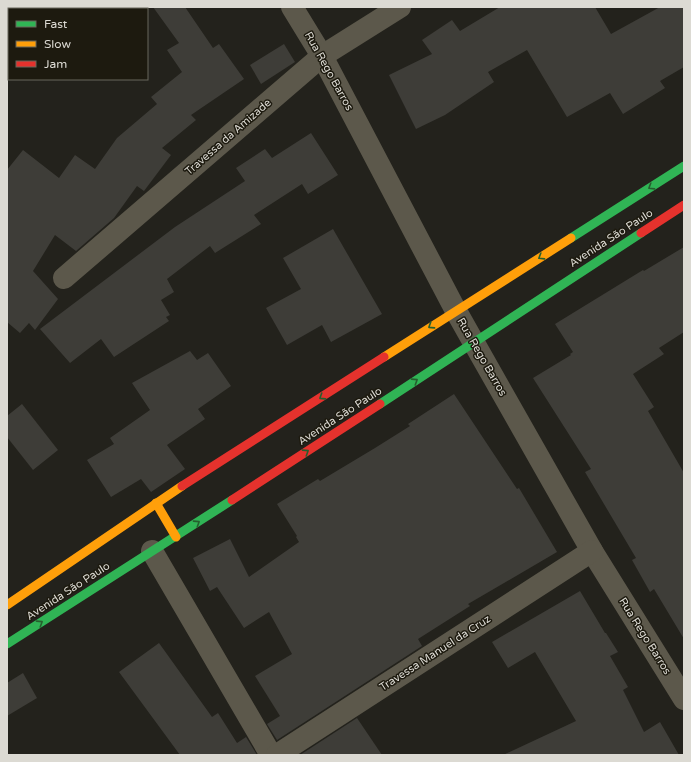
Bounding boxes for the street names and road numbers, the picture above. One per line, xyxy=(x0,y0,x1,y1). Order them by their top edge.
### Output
street label: Rua Rego Barros xyxy=(302,29,356,113)
street label: Travessa da Amizade xyxy=(182,96,274,178)
street label: Avenida São Paulo xyxy=(567,206,656,270)
street label: Rua Rego Barros xyxy=(454,316,510,398)
street label: Avenida São Paulo xyxy=(296,384,385,448)
street label: Avenida São Paulo xyxy=(24,559,113,623)
street label: Rua Rego Barros xyxy=(616,595,674,677)
street label: Travessa Manuel da Cruz xyxy=(377,612,493,694)

